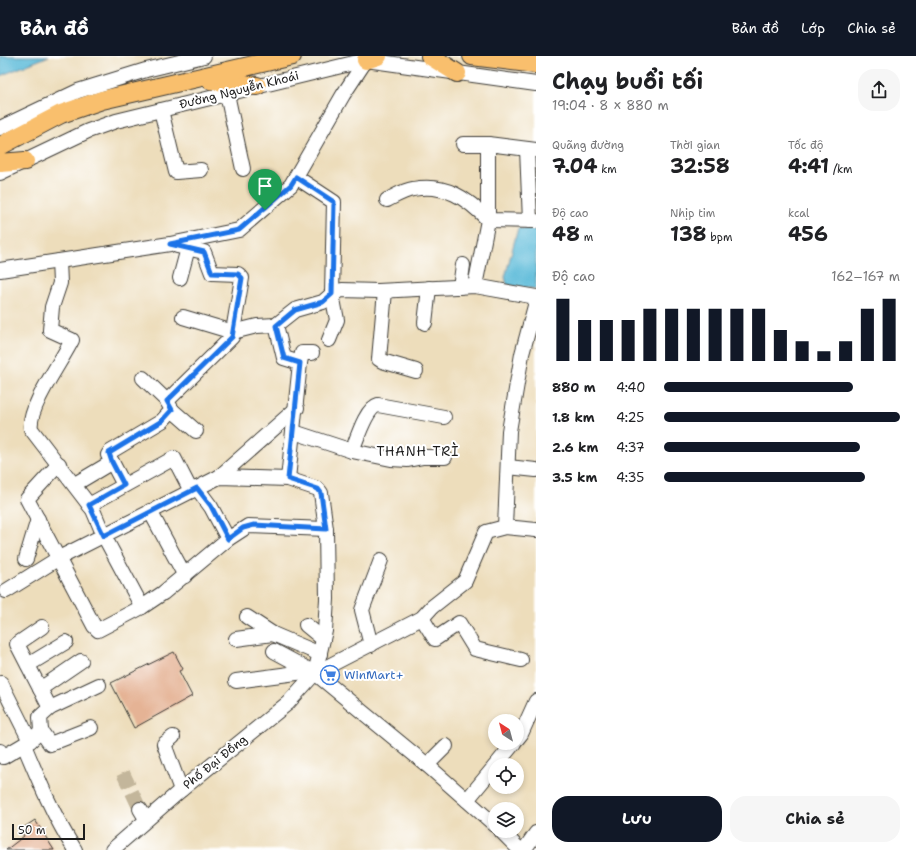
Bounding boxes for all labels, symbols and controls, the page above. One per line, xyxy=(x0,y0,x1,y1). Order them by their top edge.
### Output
text: Bản đồ xyxy=(20,16,89,41)
text: Bản đồ xyxy=(732,19,779,37)
text: Lớp xyxy=(801,19,825,37)
text: Chia sẻ xyxy=(847,19,896,37)
street label: Đường Nguyễn Khoái xyxy=(177,67,301,113)
text: Chạy buổi tối xyxy=(552,67,703,96)
button: share xyxy=(858,69,900,111)
text: 19:04 · 8 × 880 m xyxy=(552,97,669,114)
text: Quãng đường xyxy=(552,138,624,153)
text: Thời gian xyxy=(670,138,720,153)
text: Tốc độ xyxy=(788,138,823,153)
text: 7.04 xyxy=(552,153,597,179)
text: 32:58 xyxy=(670,153,730,179)
text: 4:41 xyxy=(788,153,829,179)
text: km xyxy=(597,162,617,177)
text: /km xyxy=(829,162,853,177)
pin xyxy=(248,169,282,210)
icon: arrive xyxy=(254,175,276,197)
text: Độ cao xyxy=(552,206,588,221)
text: Nhịp tim xyxy=(670,206,715,221)
text: kcal xyxy=(788,206,809,221)
text: 48 xyxy=(552,221,580,247)
text: 138 xyxy=(670,221,707,247)
text: 456 xyxy=(788,221,828,247)
text: m xyxy=(580,230,593,245)
text: bpm xyxy=(707,230,732,245)
text: Độ cao xyxy=(552,268,595,285)
text: 162–167 m xyxy=(831,268,900,285)
text: 880 m xyxy=(552,379,596,396)
text: 4:40 xyxy=(616,379,645,396)
text: 1.8 km xyxy=(552,409,595,426)
text: 4:25 xyxy=(616,409,644,426)
text: 2.6 km xyxy=(552,439,598,456)
text: 4:37 xyxy=(616,439,645,456)
district label: THANH TRÌ xyxy=(376,442,460,460)
text: 3.5 km xyxy=(552,469,597,486)
text: 4:35 xyxy=(616,469,644,486)
supermarket icon: WinMart+ xyxy=(319,664,341,686)
place label: WinMart+ xyxy=(344,667,404,683)
north arrow xyxy=(488,714,524,750)
map controls xyxy=(488,714,524,838)
street label: Phố Đại Đồng xyxy=(180,731,250,793)
button: locate xyxy=(488,758,524,794)
button: Lưu xyxy=(552,796,722,842)
button: Chia sẻ xyxy=(730,796,900,842)
button: layers xyxy=(488,802,524,838)
scale bar xyxy=(12,822,85,841)
text: 50 m xyxy=(18,823,46,838)

